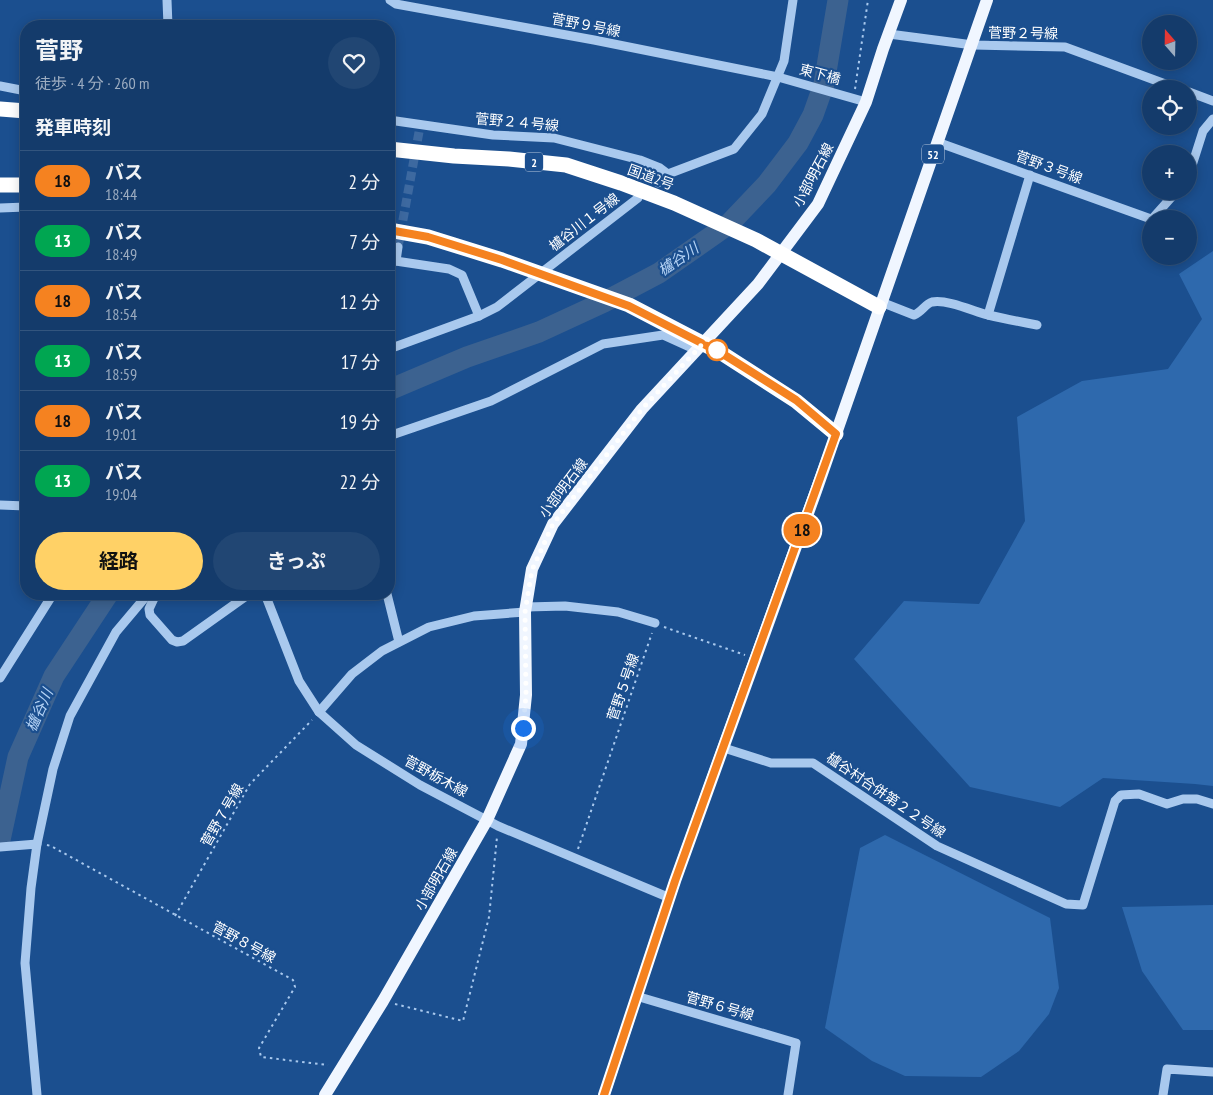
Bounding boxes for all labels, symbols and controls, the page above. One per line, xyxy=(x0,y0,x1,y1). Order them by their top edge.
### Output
street label: 菅野９号線 xyxy=(550,9,622,41)
north arrow xyxy=(1142,15,1198,70)
map controls xyxy=(1142,15,1197,265)
street label: 菅野２号線 xyxy=(988,23,1058,43)
text: 菅野 xyxy=(35,35,83,66)
button: heart xyxy=(328,37,380,89)
street label: 東下橋 xyxy=(797,60,843,88)
text: 徒歩 · 4 分 · 260 m xyxy=(35,73,149,93)
button: locate xyxy=(1142,80,1197,135)
street label: 菅野２４号線 xyxy=(474,109,560,135)
text: 発車時刻 xyxy=(35,115,111,139)
street label: 小部明石線 xyxy=(789,140,837,210)
road number: 52 xyxy=(922,144,944,164)
button: + xyxy=(1142,145,1197,200)
street label: 菅野３号線 xyxy=(1013,147,1085,187)
road number: 2 xyxy=(525,152,543,172)
text: バス xyxy=(105,160,143,184)
street label: 国道2号 xyxy=(625,160,677,194)
text: 18 xyxy=(54,169,71,192)
text: 2 分 xyxy=(348,170,380,194)
text: 18:44 xyxy=(105,184,137,204)
street label: 櫨谷川１号線 xyxy=(545,189,623,255)
button: − xyxy=(1142,210,1197,265)
text: バス xyxy=(105,220,143,244)
text: 13 xyxy=(54,229,71,252)
text: 7 分 xyxy=(349,230,380,254)
water label: 櫨谷川 xyxy=(654,237,704,279)
text: 18:49 xyxy=(105,244,137,264)
text: バス xyxy=(105,280,143,304)
text: 18 xyxy=(54,289,71,312)
text: 12 分 xyxy=(340,290,380,314)
text: 18:54 xyxy=(105,304,137,324)
unlabelled marker xyxy=(706,339,728,361)
text: バス xyxy=(105,340,143,364)
text: 13 xyxy=(54,349,71,372)
text: 17 分 xyxy=(341,350,380,374)
text: 18:59 xyxy=(105,364,137,384)
text: バス xyxy=(105,400,143,424)
text: 18 xyxy=(54,409,71,432)
text: 19 分 xyxy=(340,410,380,434)
text: 19:01 xyxy=(105,424,137,444)
street label: 小部明石線 xyxy=(535,455,591,521)
text: バス xyxy=(105,460,143,484)
text: 13 xyxy=(54,469,71,492)
text: 22 分 xyxy=(340,470,380,494)
text: 19:04 xyxy=(105,484,137,504)
line badge: 18 xyxy=(780,514,824,546)
text: 18 xyxy=(793,518,811,541)
button: 経路 xyxy=(35,532,203,590)
button: きっぷ xyxy=(213,532,380,590)
street label: 菅野５号線 xyxy=(603,651,643,723)
water label: 櫨谷川 xyxy=(21,684,58,734)
your location xyxy=(511,716,536,741)
street label: 櫨谷村合併第２２号線 xyxy=(823,748,949,842)
street label: 菅野栃木線 xyxy=(401,751,471,801)
street label: 菅野７号線 xyxy=(197,780,247,850)
street label: 小部明石線 xyxy=(411,844,461,914)
street label: 菅野８号線 xyxy=(209,917,279,967)
street label: 菅野６号線 xyxy=(684,988,756,1024)

